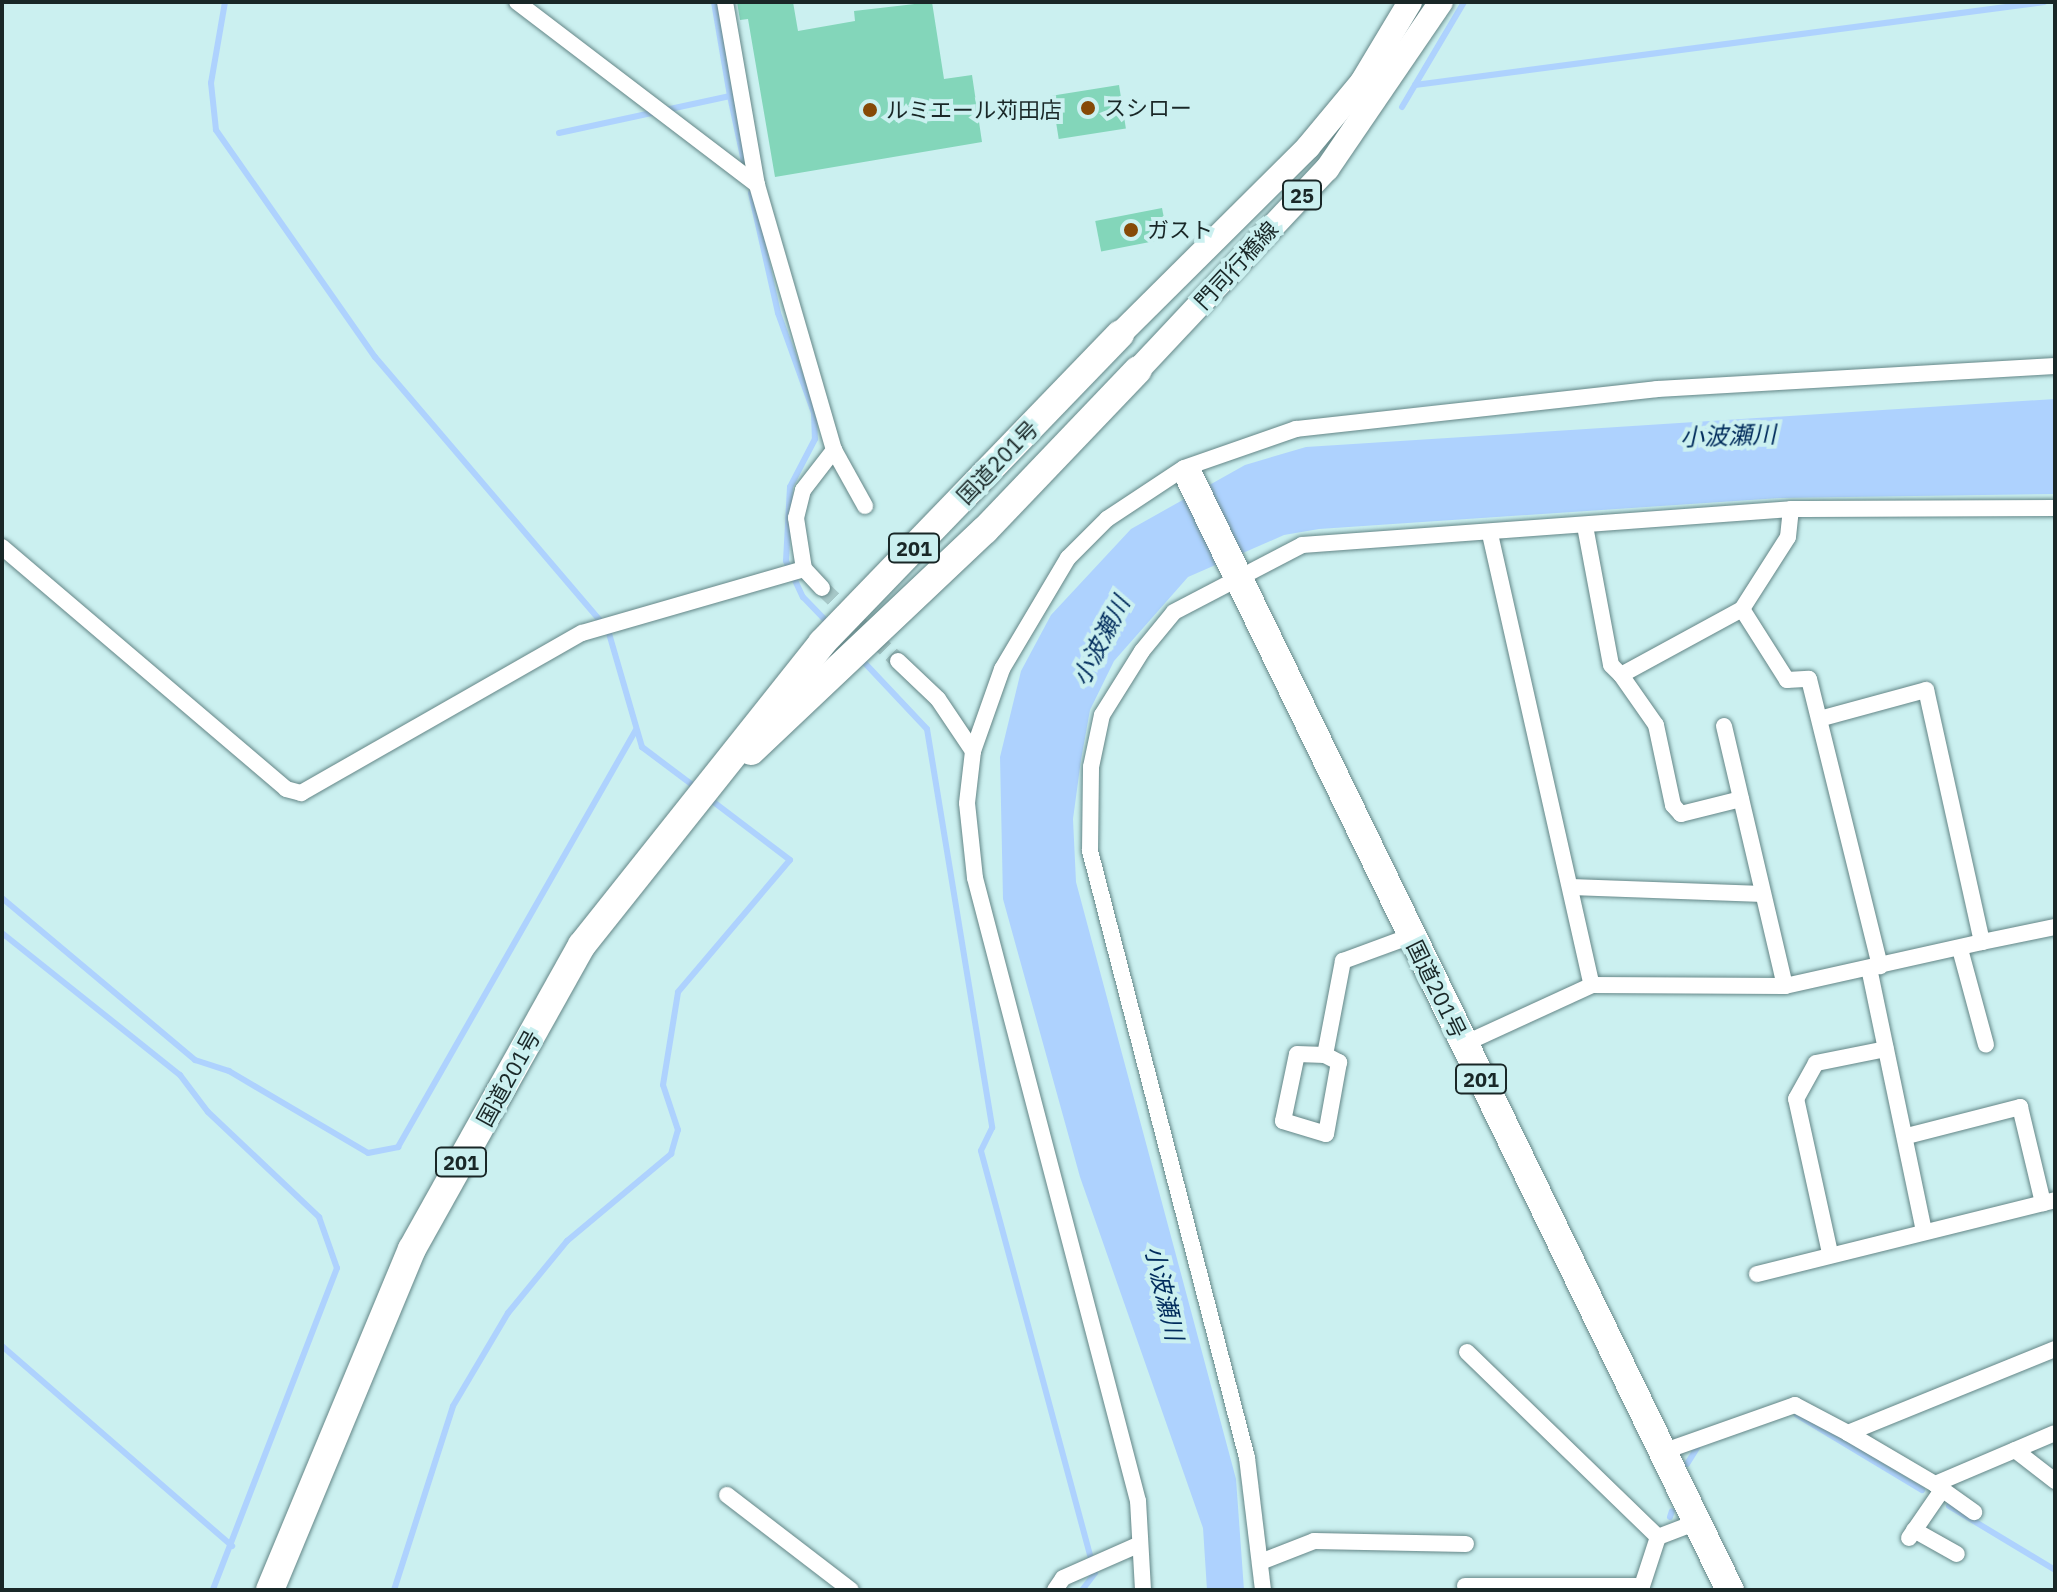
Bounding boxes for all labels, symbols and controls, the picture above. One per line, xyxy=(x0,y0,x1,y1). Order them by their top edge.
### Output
place label: スシロー xyxy=(1104,95,1192,121)
place label: ルミエール苅田店 xyxy=(886,97,1062,123)
marker: スシロー xyxy=(1079,99,1097,117)
marker: ルミエール苅田店 xyxy=(861,101,879,119)
road number: 25 xyxy=(1282,179,1322,211)
street label: 門司行橋線 xyxy=(1189,216,1283,314)
place label: ガスト xyxy=(1147,217,1213,243)
marker: ガスト xyxy=(1122,221,1140,239)
street label: 国道201号 xyxy=(951,415,1043,509)
water label: 小波瀬川 xyxy=(1680,420,1776,452)
road number: 201 xyxy=(888,532,940,564)
water label: 小波瀬川 xyxy=(1066,592,1136,690)
street label: 国道201号 xyxy=(1402,936,1472,1042)
street label: 国道201号 xyxy=(471,1025,545,1131)
road number: 201 xyxy=(1455,1063,1507,1095)
road number: 201 xyxy=(435,1146,487,1178)
water label: 小波瀬川 xyxy=(1139,1243,1189,1343)

